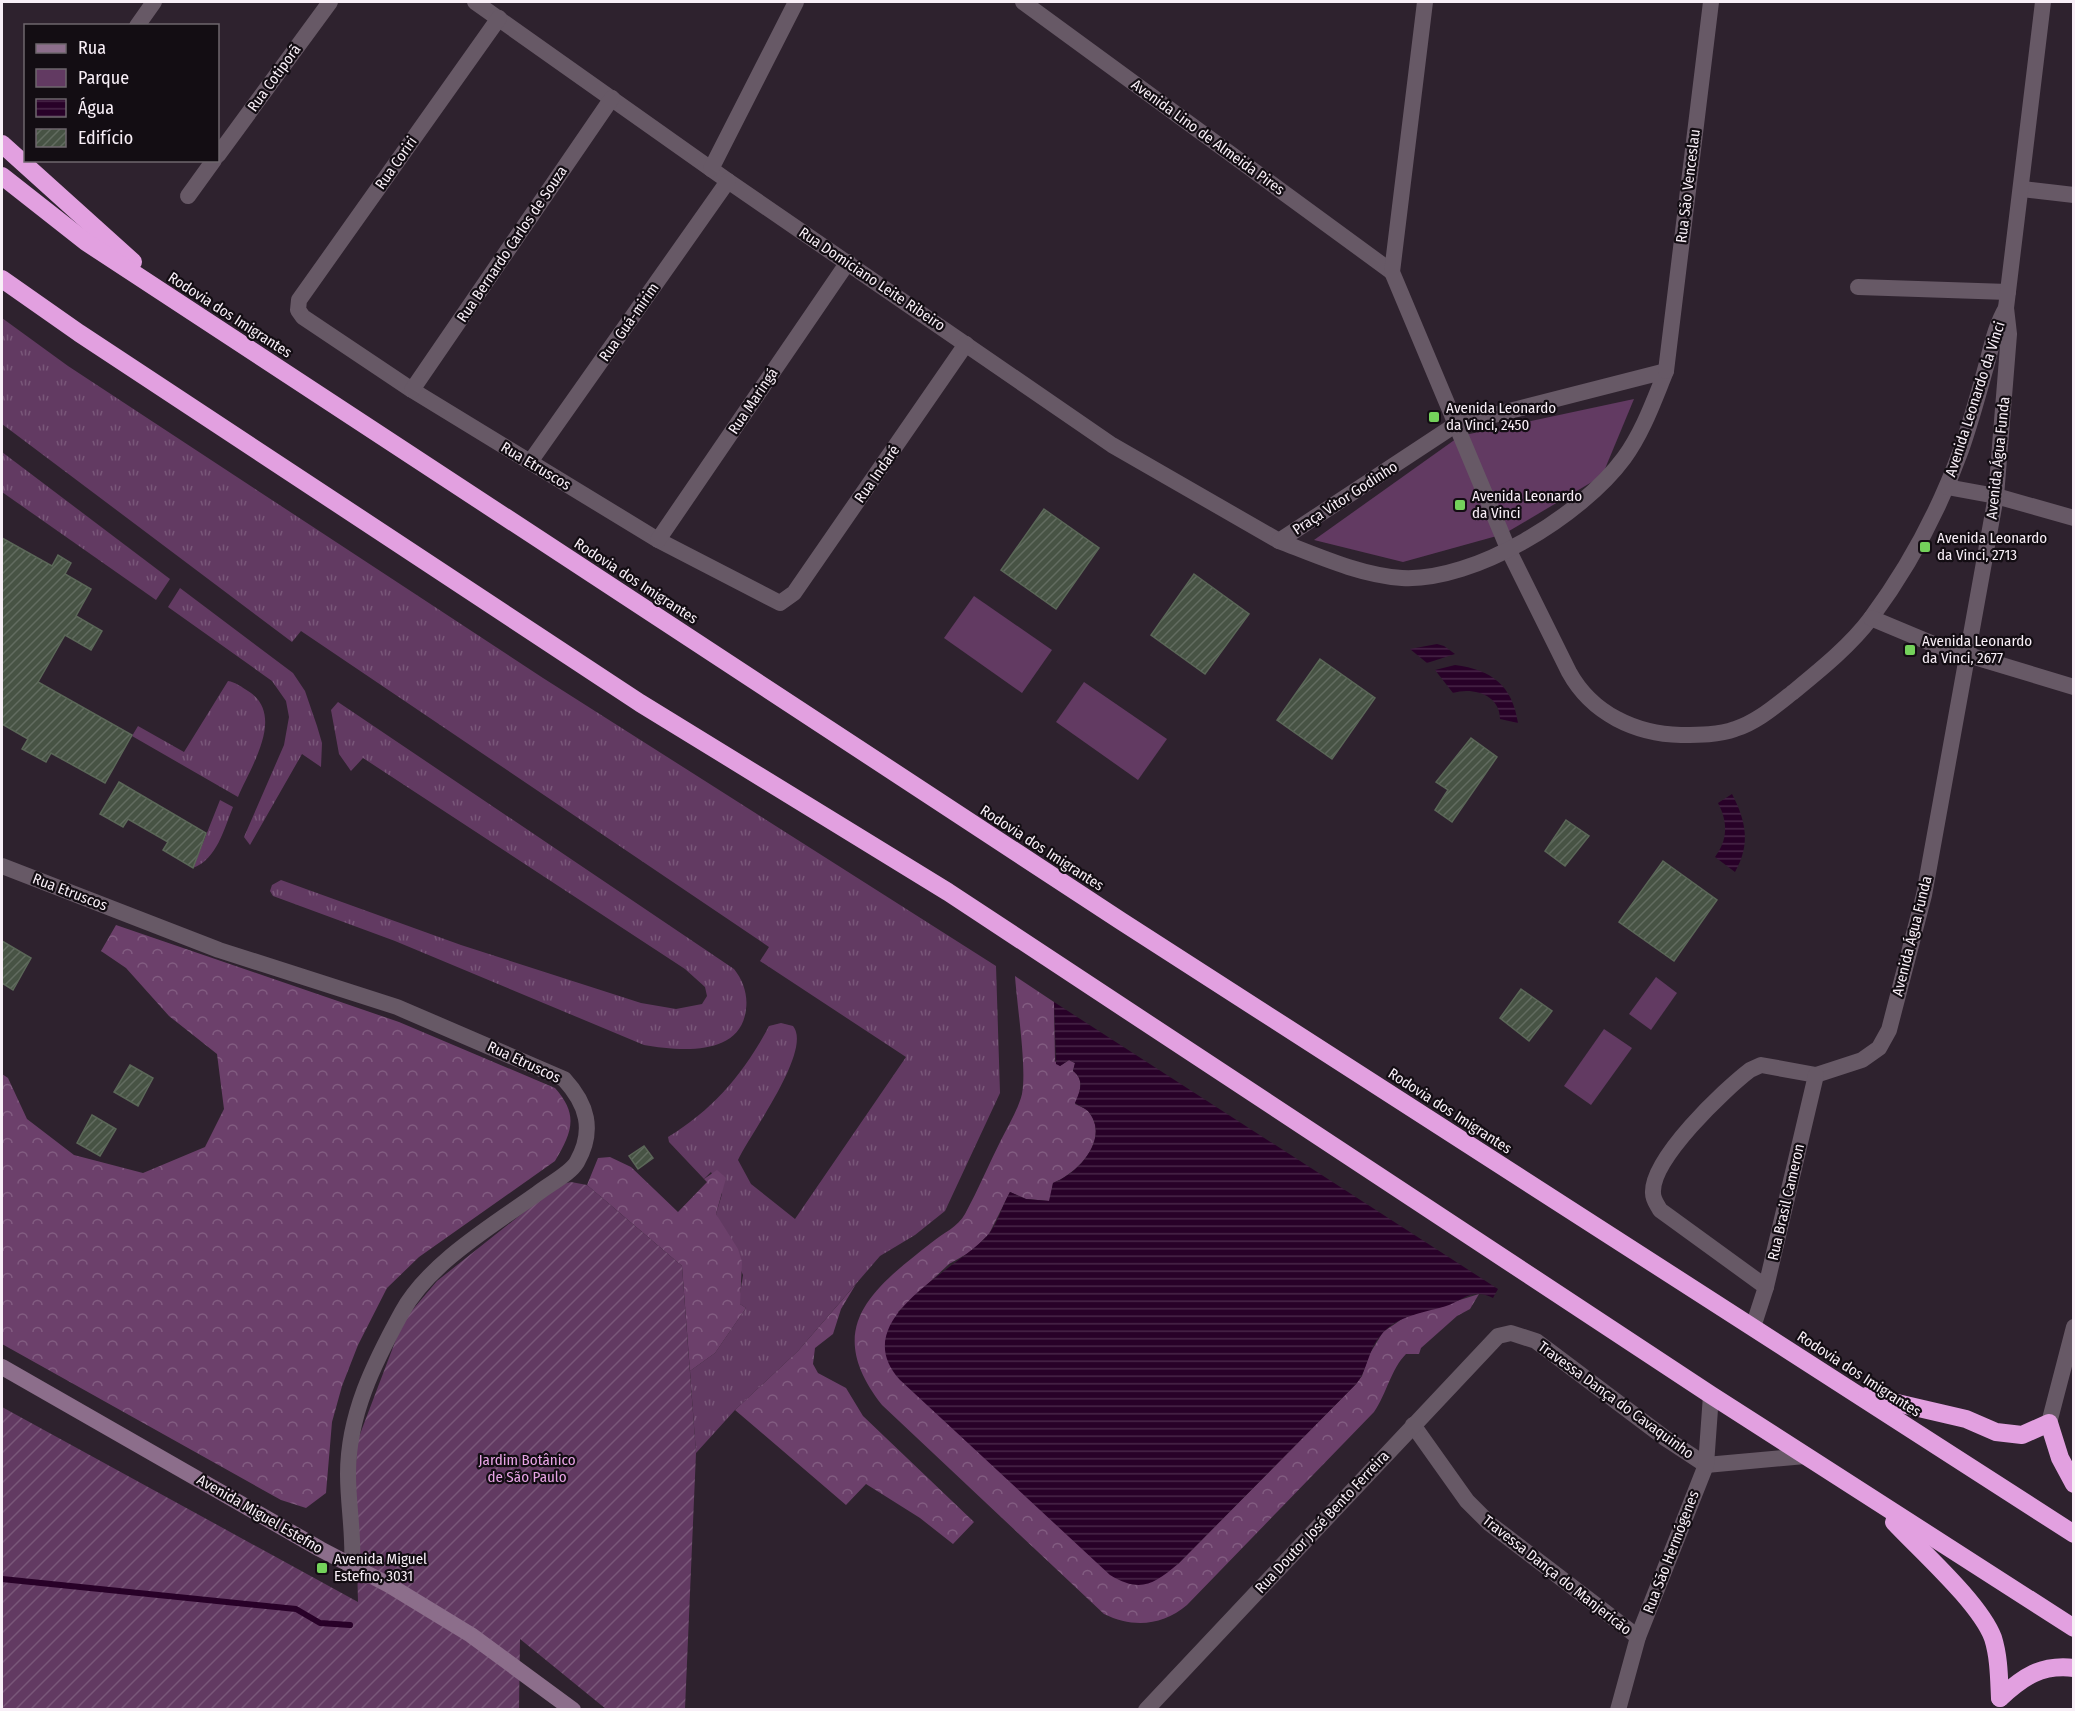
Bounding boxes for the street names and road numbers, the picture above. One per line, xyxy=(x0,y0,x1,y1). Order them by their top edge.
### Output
street label: Rua Cotiporã xyxy=(244,41,304,115)
street label: Avenida Lino de Almeida Pires xyxy=(1128,75,1288,199)
street label: Rua São Venceslau xyxy=(1672,128,1704,244)
street label: Rua Coriri xyxy=(371,133,421,193)
street label: Rua Bernardo Carlos de Souza xyxy=(453,163,571,325)
street label: Rua Domiciano Leite Ribeiro xyxy=(795,223,949,335)
street label: Rodovia dos Imigrantes xyxy=(165,268,295,362)
street label: Rua Guá-mirim xyxy=(595,279,663,365)
street label: Avenida Leonardo da Vinci xyxy=(1941,319,2009,479)
street label: Rua Maringá xyxy=(724,364,782,438)
street label: Avenida Água Funda xyxy=(1983,396,2013,520)
street label: Rua Etruscos xyxy=(498,438,574,494)
street label: Rua Indaré xyxy=(851,442,903,506)
street label: Praça Vitor Godinho xyxy=(1289,457,1401,539)
street label: Rodovia dos Imigrantes xyxy=(571,534,701,628)
street label: Rodovia dos Imigrantes xyxy=(977,801,1107,895)
street label: Rua Etruscos xyxy=(30,870,110,914)
street label: Avenida Água Funda xyxy=(1888,874,1936,998)
street label: Rua Etruscos xyxy=(485,1037,563,1087)
street label: Rodovia dos Imigrantes xyxy=(1385,1064,1515,1158)
street label: Rua Brasil Cameron xyxy=(1764,1142,1808,1262)
street label: Rodovia dos Imigrantes xyxy=(1794,1327,1924,1421)
street label: Travessa Dança do Cavaquinho xyxy=(1535,1337,1697,1463)
street label: Rua Doutor José Bento Ferreira xyxy=(1251,1447,1393,1597)
street label: Avenida Miguel Estefno xyxy=(194,1471,326,1557)
street label: Rua São Hermógenes xyxy=(1639,1488,1703,1616)
street label: Travessa Dança do Manjericão xyxy=(1479,1511,1635,1639)

